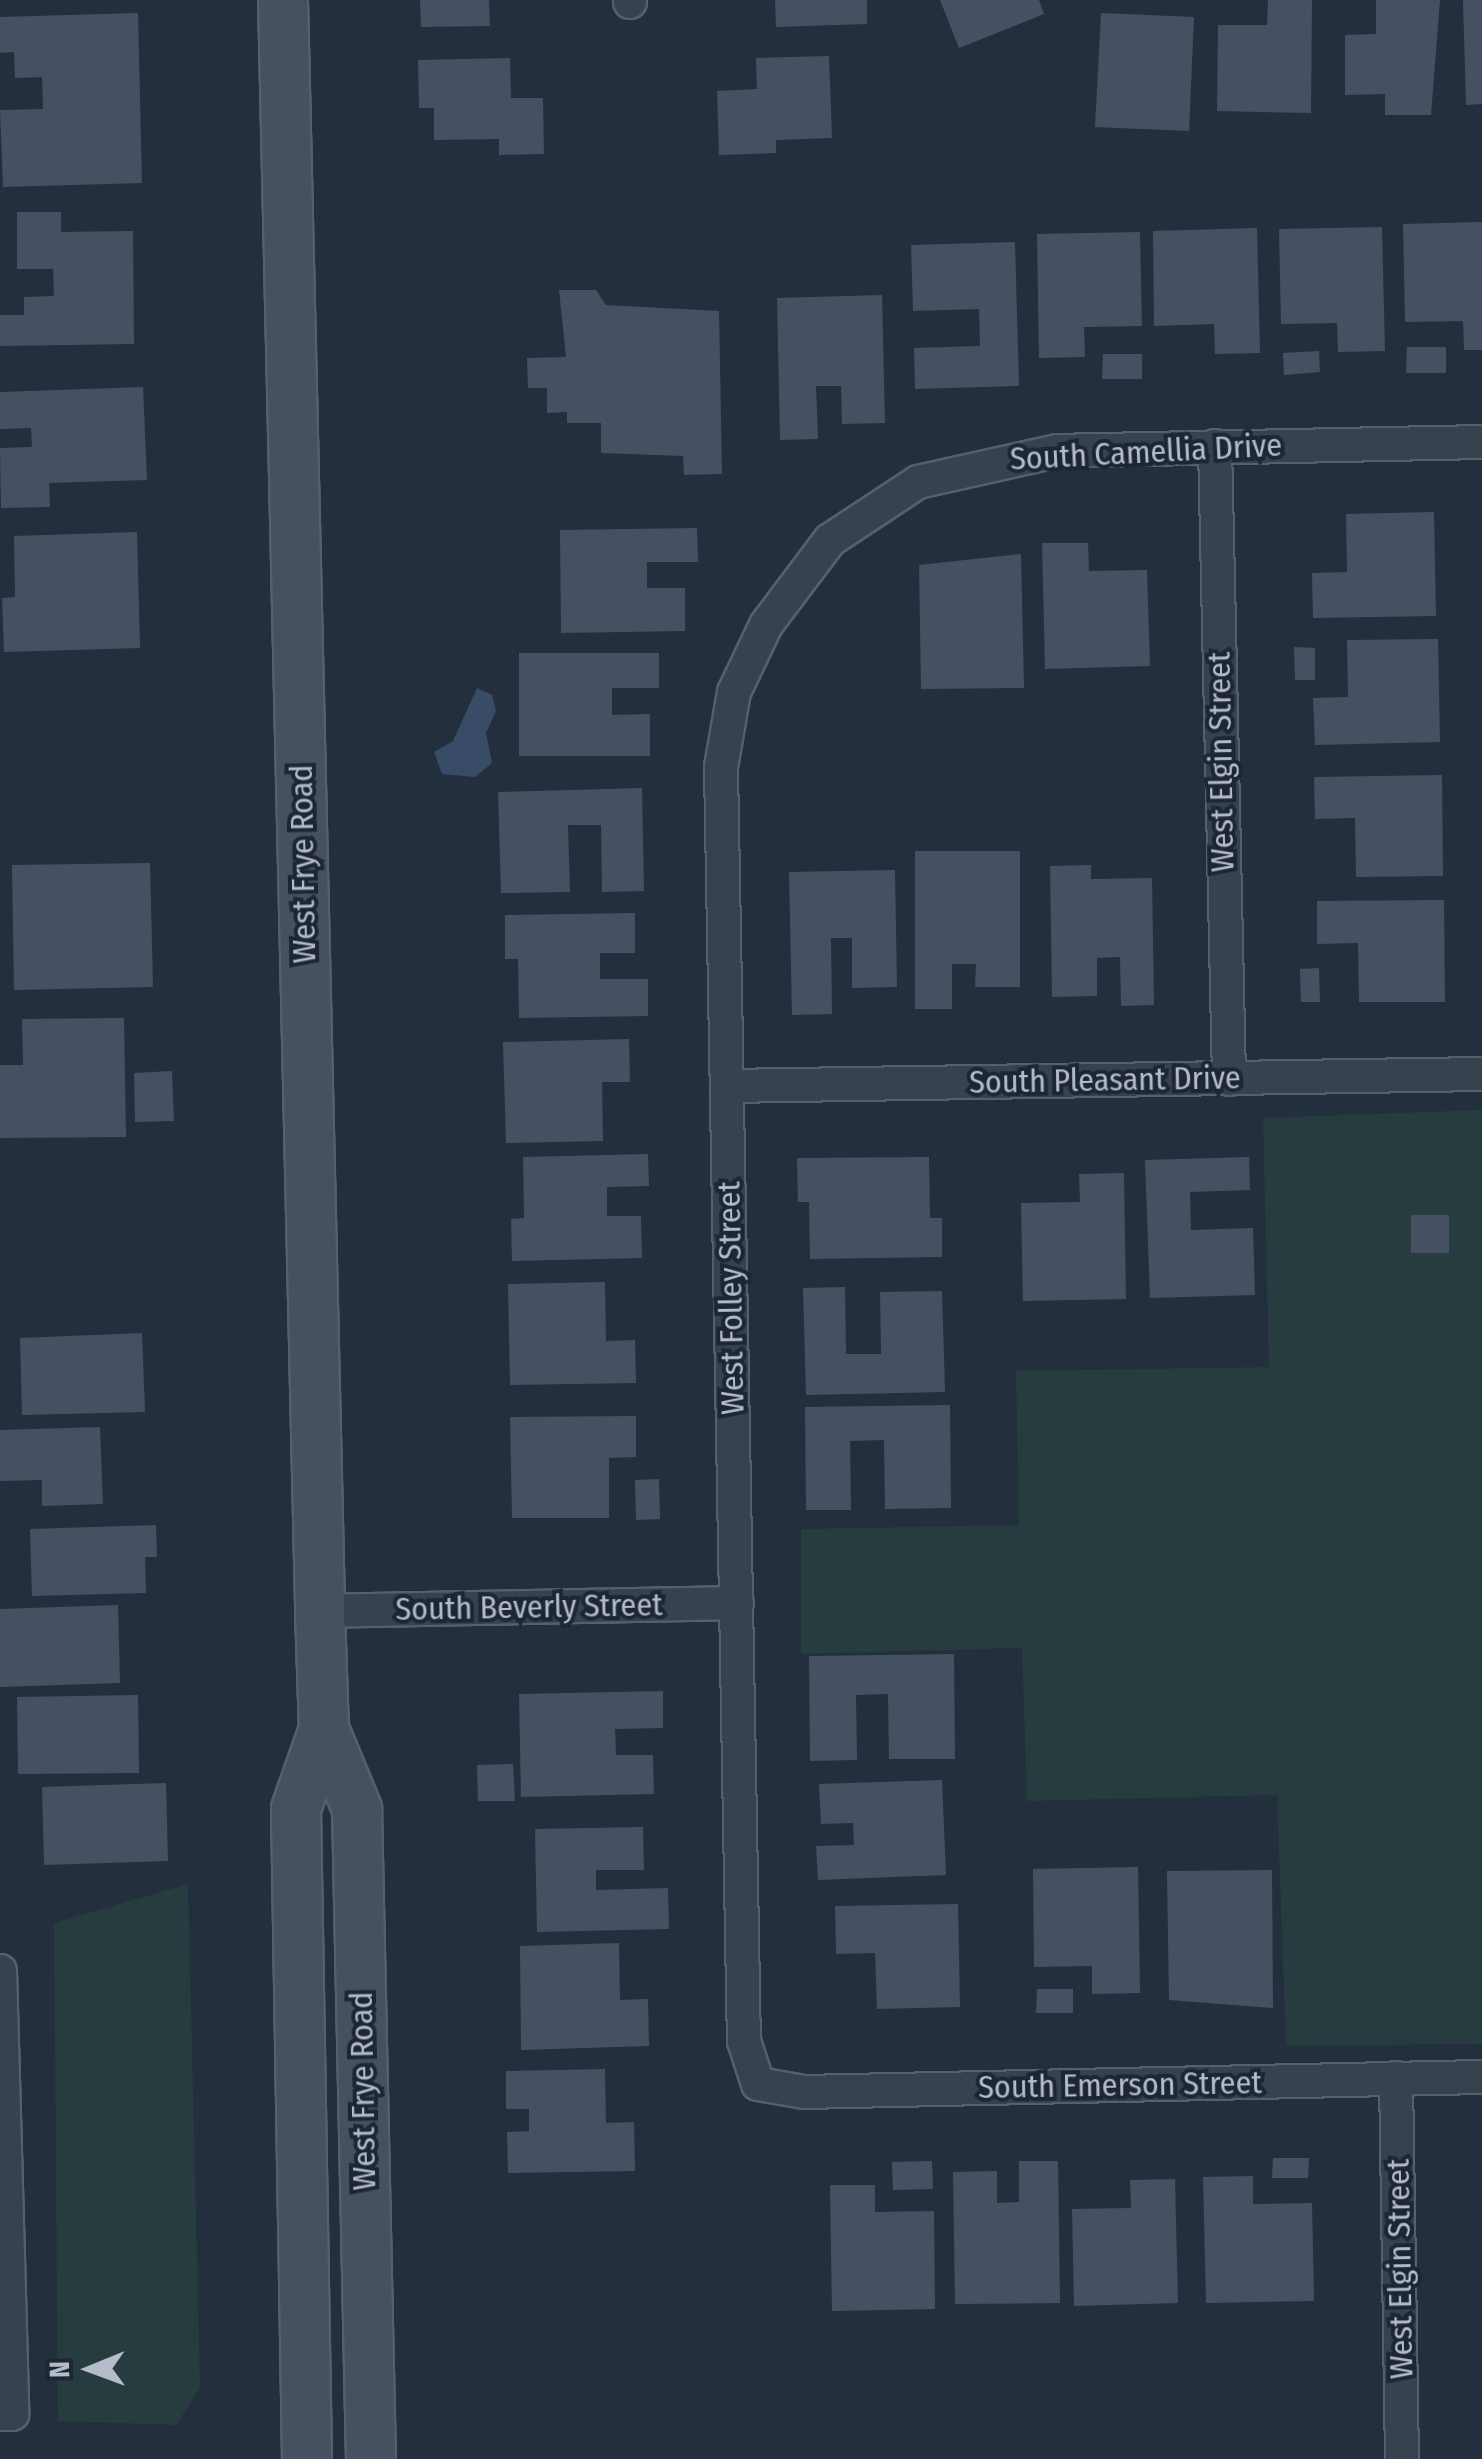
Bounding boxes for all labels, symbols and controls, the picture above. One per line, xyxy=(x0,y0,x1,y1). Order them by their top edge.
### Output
street label: South Camellia Drive xyxy=(1009,426,1283,478)
street label: West Elgin Street xyxy=(1200,651,1242,873)
street label: West Frye Road xyxy=(282,764,324,964)
street label: South Pleasant Drive xyxy=(969,1058,1241,1102)
street label: West Folley Street xyxy=(710,1181,752,1415)
street label: South Beverly Street xyxy=(395,1585,663,1629)
street label: West Frye Road xyxy=(342,1991,384,2191)
street label: South Emerson Street xyxy=(978,2063,1262,2107)
street label: West Elgin Street xyxy=(1379,2158,1421,2380)
north arrow xyxy=(40,2319,140,2419)
text: N xyxy=(43,2361,76,2378)

